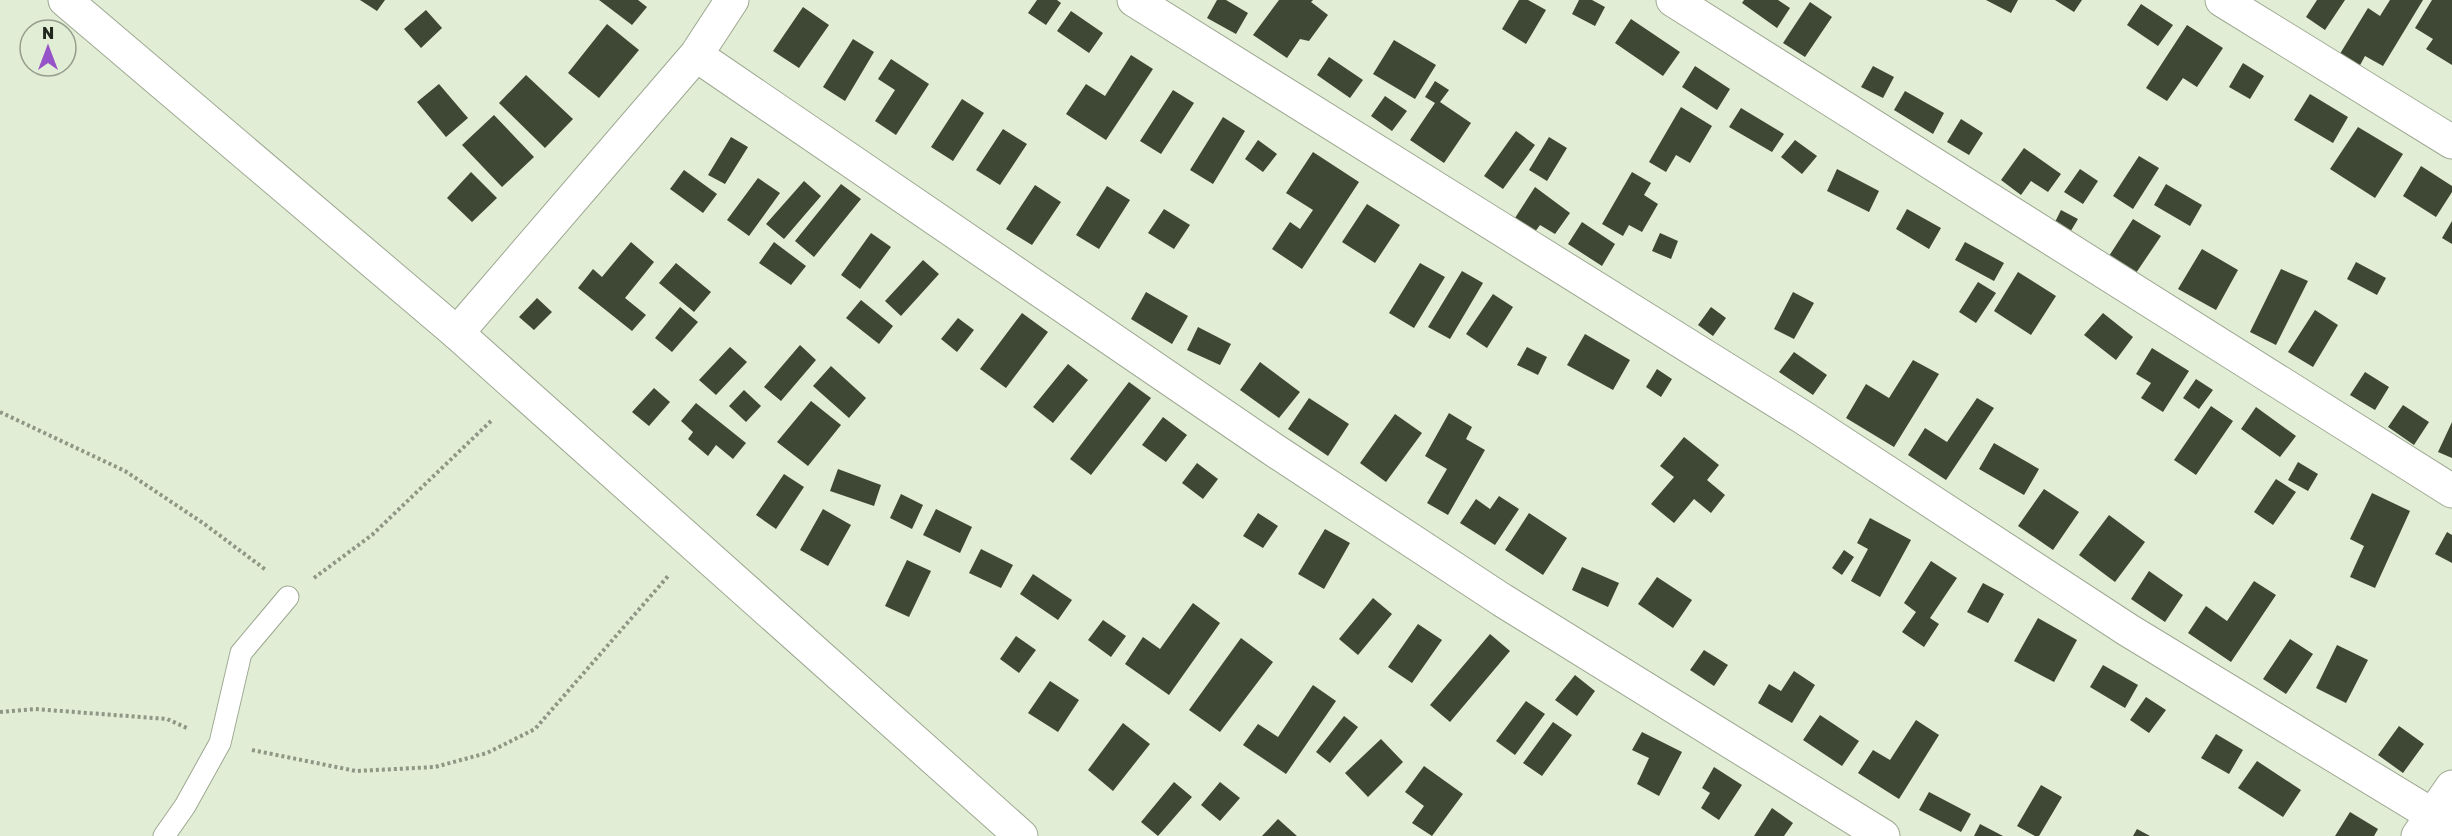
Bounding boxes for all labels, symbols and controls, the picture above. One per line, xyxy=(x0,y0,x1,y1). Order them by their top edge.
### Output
north arrow xyxy=(18,18,78,78)
text: N xyxy=(42,23,54,43)

